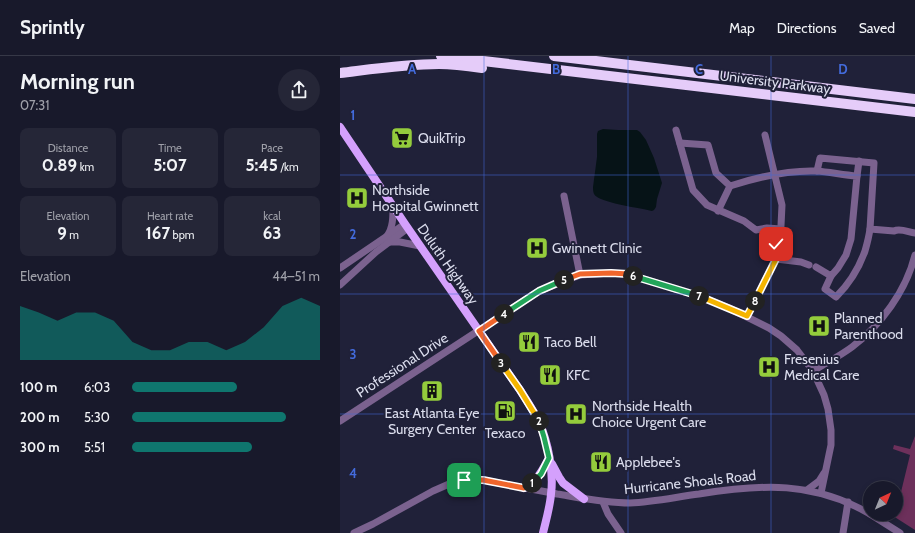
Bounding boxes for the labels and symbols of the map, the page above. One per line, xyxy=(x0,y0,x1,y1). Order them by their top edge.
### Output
text: A xyxy=(408,61,417,77)
text: B xyxy=(552,61,560,77)
text: C xyxy=(695,61,703,77)
text: D xyxy=(838,61,848,77)
street label: University Parkway xyxy=(719,66,831,98)
text: 1 xyxy=(351,107,355,123)
supermarket icon: QuikTrip xyxy=(389,125,415,151)
place label: QuikTrip xyxy=(418,129,466,147)
place label: Northside Hospital Gwinnett xyxy=(372,181,479,215)
hospital icon: Northside Hospital Gwinnett xyxy=(344,185,370,211)
street label: Duluth Highway xyxy=(414,220,482,308)
text: 2 xyxy=(350,226,357,242)
pin xyxy=(759,227,793,261)
hospital icon: Gwinnett Clinic xyxy=(524,235,550,261)
place label: Gwinnett Clinic xyxy=(552,239,642,257)
pin: 6 xyxy=(623,266,643,286)
pin: 5 xyxy=(554,270,574,290)
pin: 7 xyxy=(689,286,709,306)
pin: 8 xyxy=(745,291,765,311)
pin: 4 xyxy=(494,304,514,324)
place label: Planned Parenthood xyxy=(834,309,903,343)
hospital icon: Planned Parenthood xyxy=(806,313,832,339)
street label: Professional Drive xyxy=(353,329,451,401)
restaurant icon: Taco Bell xyxy=(516,329,542,355)
place label: Taco Bell xyxy=(544,333,597,351)
text: 3 xyxy=(349,346,357,362)
place label: Fresenius Medical Care xyxy=(784,350,859,384)
pin: 3 xyxy=(491,353,511,373)
hospital icon: Fresenius Medical Care xyxy=(756,354,782,380)
restaurant icon: KFC xyxy=(537,362,563,388)
place label: KFC xyxy=(566,366,590,384)
building icon: East Atlanta Eye Surgery Center xyxy=(419,378,445,404)
place label: Northside Health Choice Urgent Care xyxy=(592,397,706,431)
fuel station icon: Texaco xyxy=(492,398,518,424)
hospital icon: Northside Health Choice Urgent Care xyxy=(563,401,589,427)
place label: East Atlanta Eye Surgery Center xyxy=(384,404,480,438)
pin: 2 xyxy=(529,411,549,431)
place label: Texaco xyxy=(485,424,526,442)
restaurant icon: Applebee's xyxy=(588,449,614,475)
place label: Applebee's xyxy=(616,453,681,471)
pin xyxy=(447,463,481,497)
text: 4 xyxy=(349,465,357,481)
street label: Hurricane Shoals Road xyxy=(623,466,757,498)
pin: 1 xyxy=(522,473,542,493)
north arrow xyxy=(863,481,903,521)

